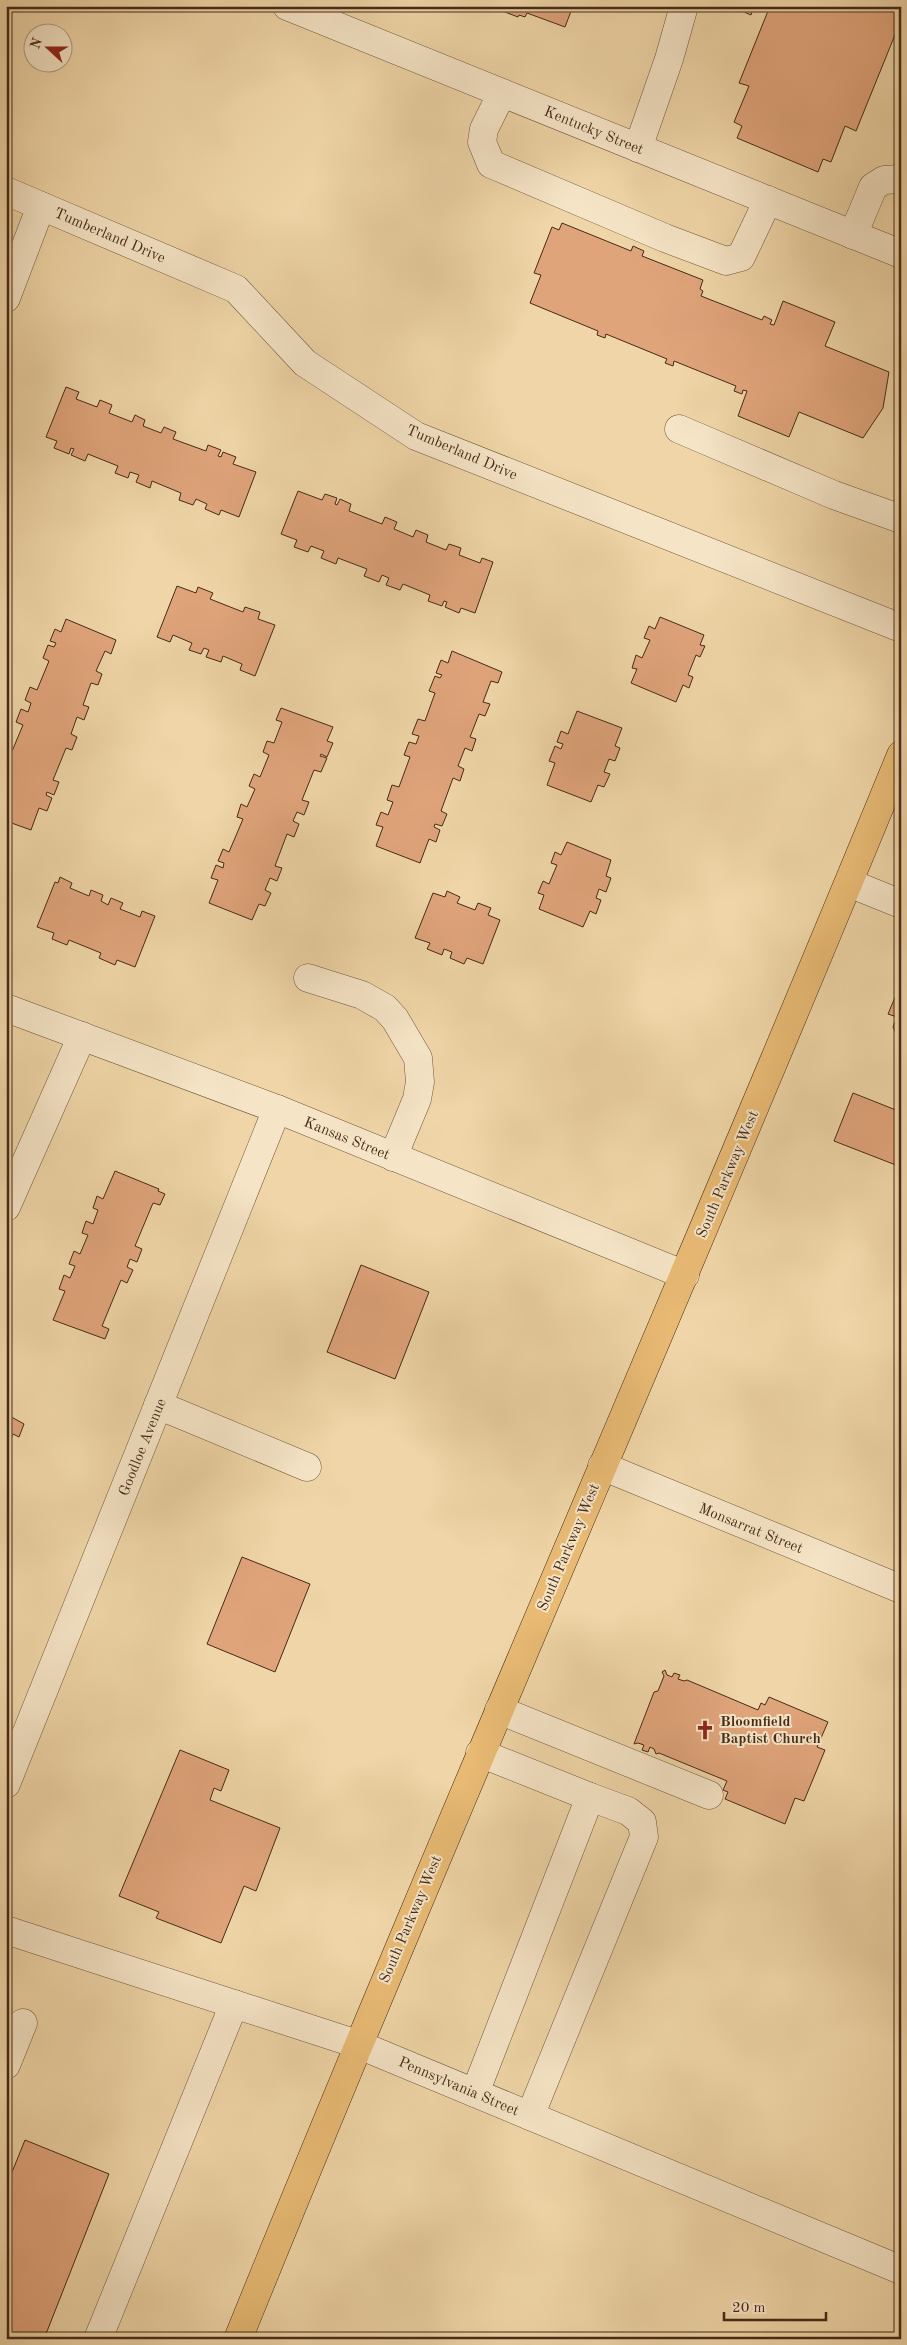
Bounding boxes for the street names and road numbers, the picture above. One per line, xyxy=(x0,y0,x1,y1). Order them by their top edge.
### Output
street label: Kentucky Street xyxy=(542,105,645,158)
street label: Tumberland Drive xyxy=(52,206,167,267)
street label: Tumberland Drive xyxy=(404,423,519,484)
street label: South Parkway West xyxy=(695,1109,762,1241)
street label: Kansas Street xyxy=(301,1115,392,1163)
street label: Goodloe Avenue xyxy=(117,1397,170,1498)
street label: South Parkway West xyxy=(536,1482,603,1614)
street label: Monsarrat Street xyxy=(696,1502,805,1557)
street label: South Parkway West xyxy=(378,1854,445,1986)
street label: Pennsylvania Street xyxy=(396,2055,521,2120)

